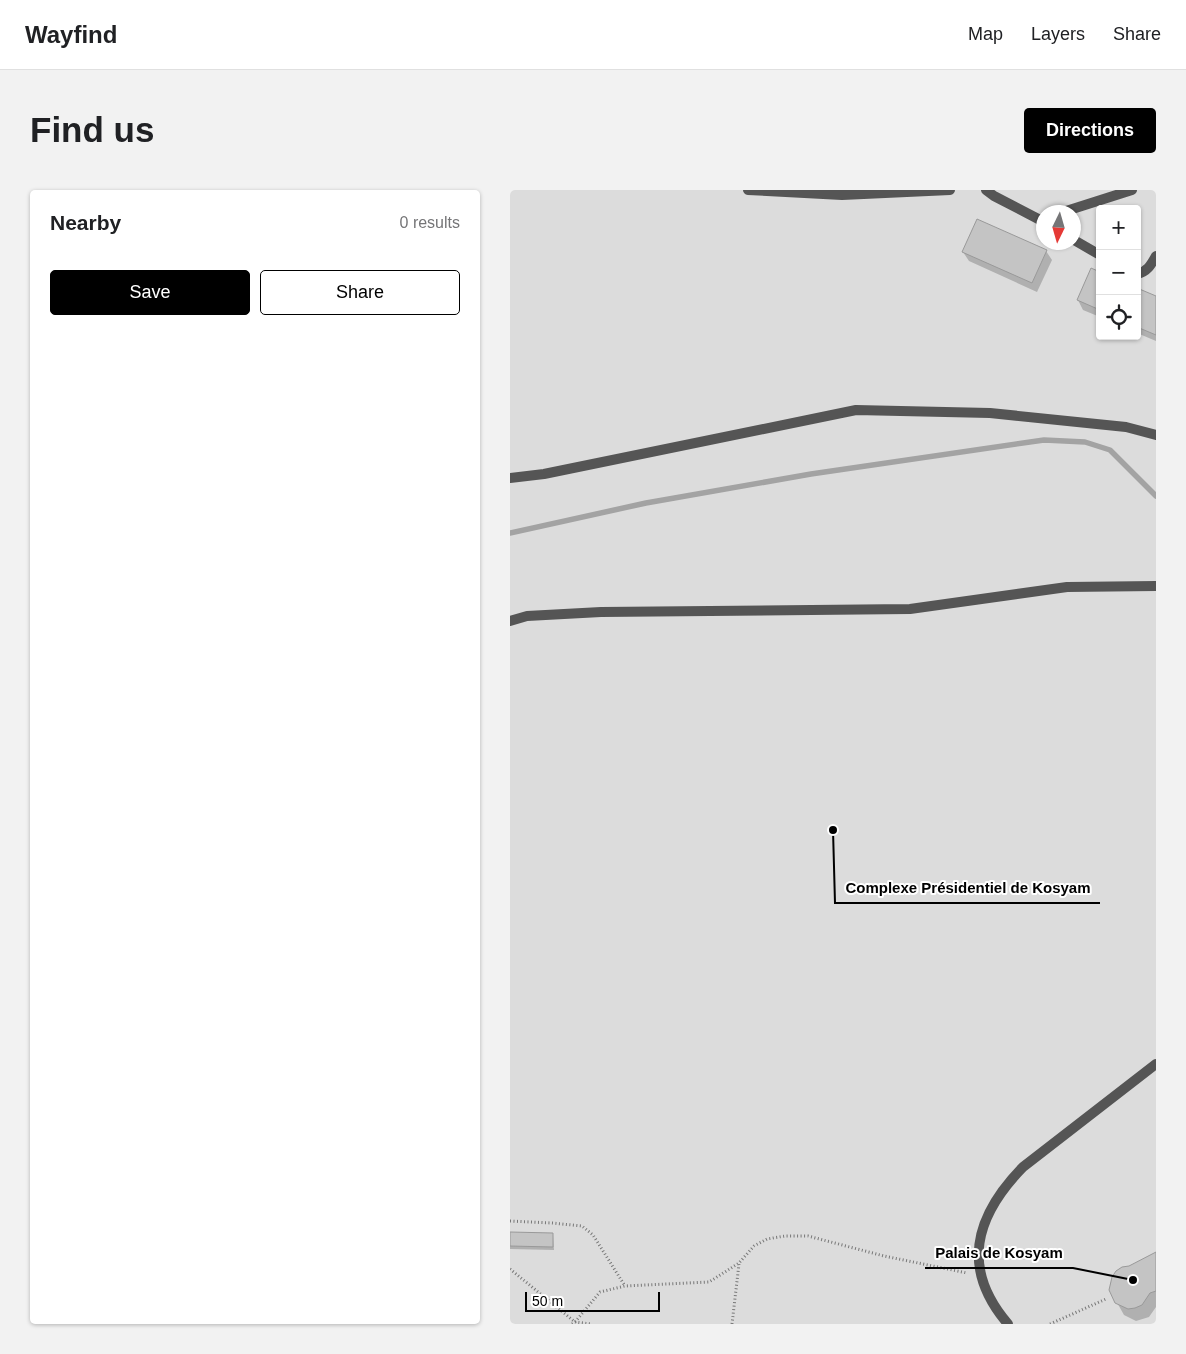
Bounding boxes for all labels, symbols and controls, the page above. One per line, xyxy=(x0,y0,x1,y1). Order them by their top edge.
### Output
text: Wayfind xyxy=(25,21,117,48)
text: Map xyxy=(968,24,1003,44)
text: Layers xyxy=(1031,24,1085,44)
text: Share xyxy=(1113,24,1161,44)
button: Directions xyxy=(1024,108,1156,153)
text: Find us xyxy=(30,110,154,149)
north arrow xyxy=(1036,205,1081,250)
map controls xyxy=(1096,205,1141,340)
button: + xyxy=(1096,205,1141,250)
text: Nearby xyxy=(50,211,121,234)
text: 0 results xyxy=(400,214,460,231)
button: − xyxy=(1096,250,1141,295)
button: Save xyxy=(50,270,250,315)
button: Share xyxy=(260,270,460,315)
button: locate xyxy=(1096,295,1141,340)
callout: Complexe Présidentiel de Kosyam xyxy=(835,873,1100,903)
text: Complexe Présidentiel de Kosyam xyxy=(845,879,1091,896)
callout: Palais de Kosyam xyxy=(925,1238,1073,1268)
text: Palais de Kosyam xyxy=(935,1244,1063,1261)
scale bar xyxy=(525,1289,660,1312)
text: 50 m xyxy=(532,1293,563,1309)

